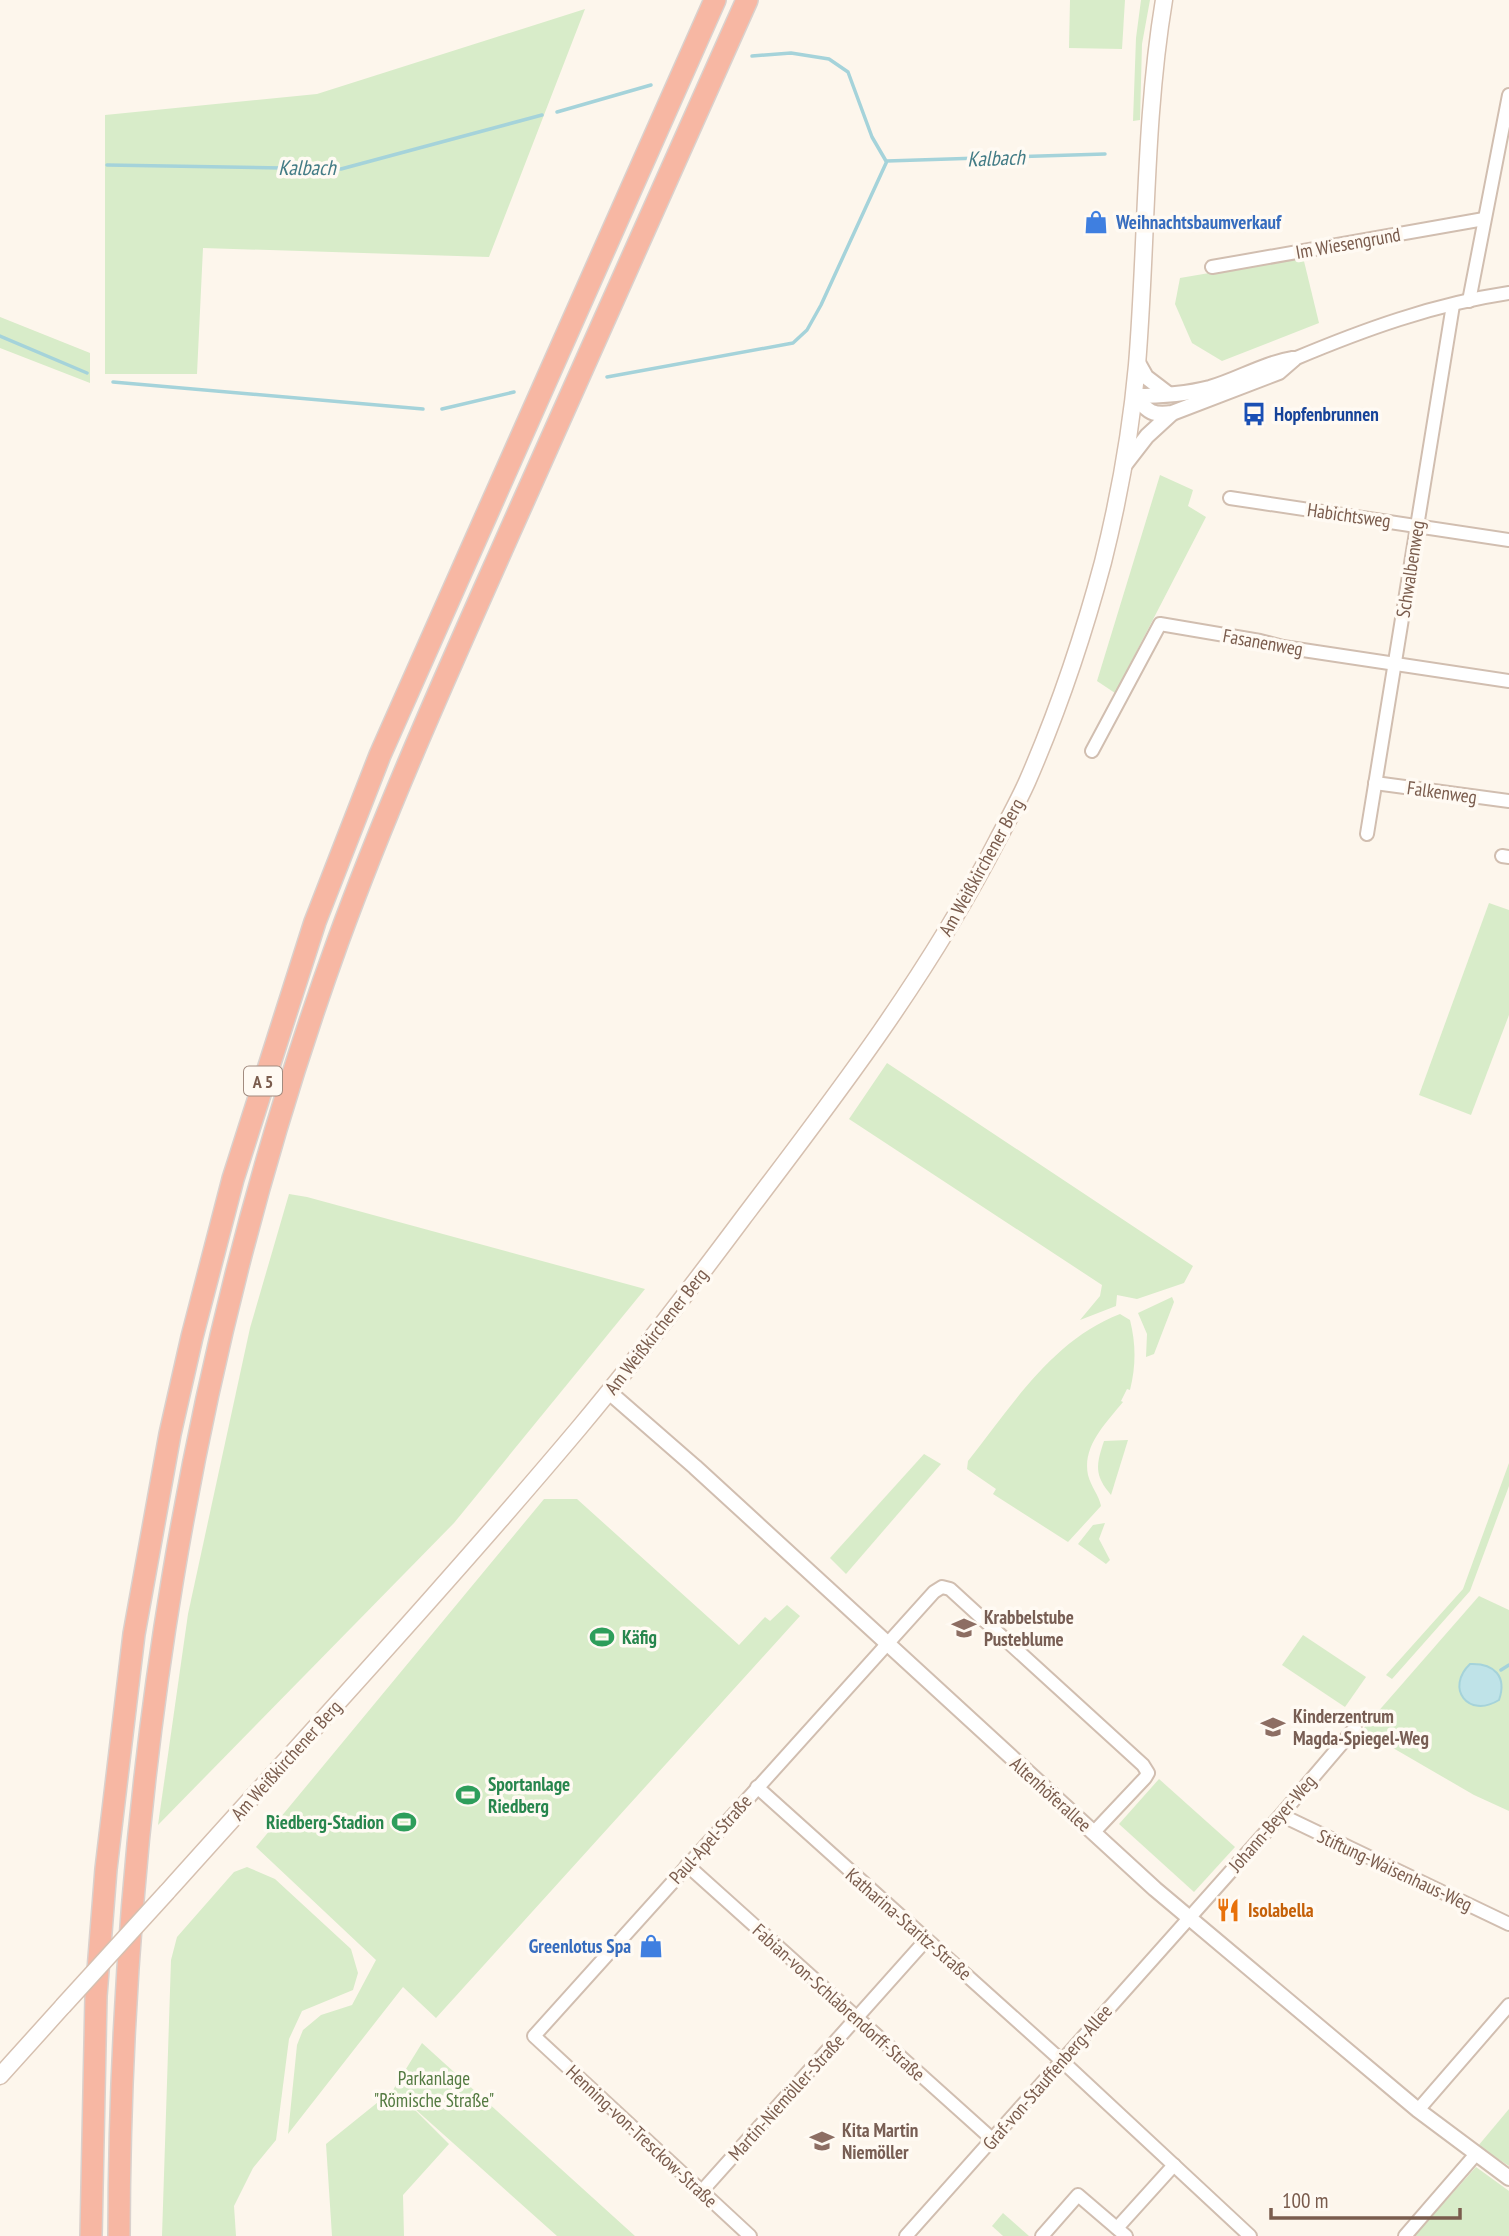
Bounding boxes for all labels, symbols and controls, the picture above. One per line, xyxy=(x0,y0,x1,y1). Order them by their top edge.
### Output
water label: Kalbach xyxy=(967,143,1027,172)
water label: Kalbach xyxy=(278,154,337,181)
shop icon: Weihnachtsbaumverkauf xyxy=(1082,208,1110,236)
place label: Weihnachtsbaumverkauf xyxy=(1115,210,1282,234)
street label: Im Wiesengrund xyxy=(1294,222,1402,264)
bus stop icon: Hopfenbrunnen xyxy=(1240,400,1268,428)
place label: Hopfenbrunnen xyxy=(1274,402,1379,426)
street label: Habichtsweg xyxy=(1306,497,1392,533)
street label: Schwalbenweg xyxy=(1390,519,1430,619)
street label: Fasanenweg xyxy=(1221,623,1305,661)
street label: Falkenweg xyxy=(1406,775,1478,809)
street label: Am Weißkirchener Berg xyxy=(933,794,1029,940)
road number: A 5 xyxy=(244,1066,282,1096)
street label: Am Weißkirchener Berg xyxy=(599,1263,713,1399)
place label: Krabbelstube Pusteblume xyxy=(984,1605,1074,1651)
school or university icon: Krabbelstube Pusteblume xyxy=(950,1614,978,1642)
sports icon: Käfig xyxy=(588,1623,616,1651)
place label: Käfig xyxy=(622,1625,657,1649)
street label: Am Weißkirchener Berg xyxy=(226,1695,346,1825)
place label: Kinderzentrum Magda-Spiegel-Weg xyxy=(1293,1704,1429,1750)
school or university icon: Kinderzentrum Magda-Spiegel-Weg xyxy=(1259,1713,1287,1741)
street label: Altenhöferallee xyxy=(1005,1751,1097,1837)
street label: Johann-Beyer-Weg xyxy=(1223,1769,1321,1877)
place label: Sportanlage Riedberg xyxy=(488,1772,570,1818)
sports icon: Sportanlage Riedberg xyxy=(454,1781,482,1809)
street label: Paul-Apel-Straße xyxy=(664,1789,757,1889)
sports icon: Riedberg-Stadion xyxy=(390,1808,418,1836)
place label: Riedberg-Stadion xyxy=(266,1810,384,1834)
street label: Stiftung-Waisenhaus-Weg xyxy=(1314,1824,1476,1916)
street label: Katharina-Staritz-Straße xyxy=(841,1863,977,1985)
restaurant icon: Isolabella xyxy=(1214,1896,1242,1924)
place label: Isolabella xyxy=(1248,1898,1314,1922)
street label: Fabian-von-Schlabrendorff-Straße xyxy=(748,1918,930,2086)
shop icon: Greenlotus Spa xyxy=(637,1932,665,1960)
place label: Greenlotus Spa xyxy=(529,1934,631,1958)
street label: Graf-von-Stauffenberg-Allee xyxy=(977,1999,1117,2155)
street label: Martin-Niemöller-Straße xyxy=(723,2029,849,2165)
street label: Henning-von-Tresckow-Straße xyxy=(561,2060,723,2213)
park label: Parkanlage "Römische Straße" xyxy=(374,2066,494,2112)
place label: Kita Martin Niemöller xyxy=(842,2118,918,2164)
school or university icon: Kita Martin Niemöller xyxy=(808,2127,836,2155)
scale bar xyxy=(1271,2176,1460,2220)
text: 100 m xyxy=(1282,2187,1328,2214)

